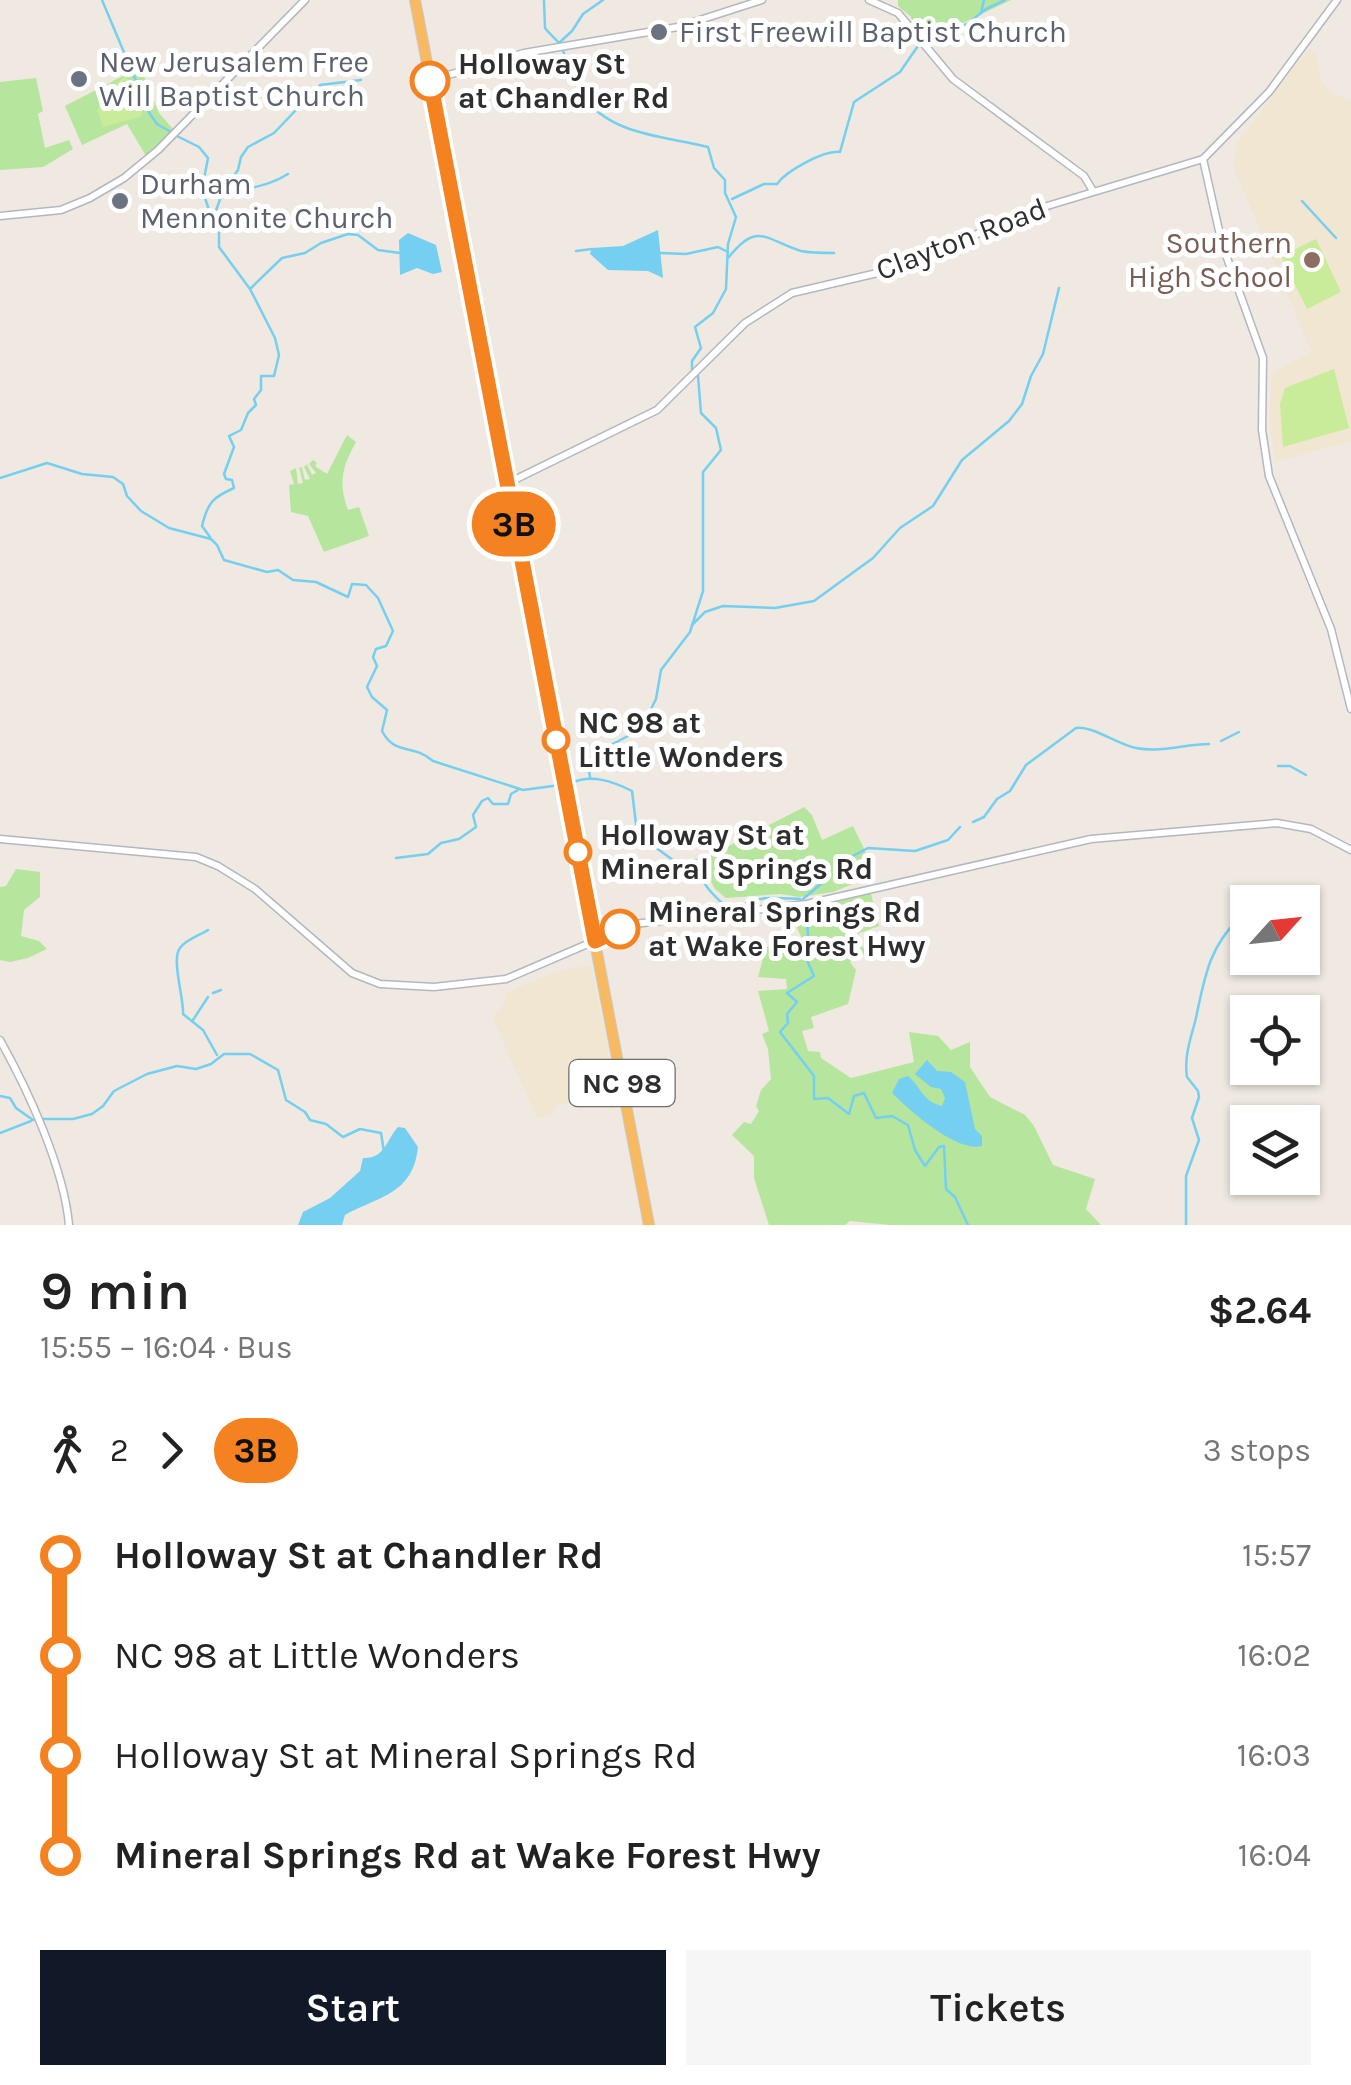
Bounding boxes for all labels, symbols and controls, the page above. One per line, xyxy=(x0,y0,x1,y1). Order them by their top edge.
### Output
place label: First Freewill Baptist Church xyxy=(679,14,1067,50)
marker: First Freewill Baptist Church xyxy=(648,21,670,43)
place label: New Jerusalem Free Will Baptist Church xyxy=(99,44,369,114)
place label: Holloway St at Chandler Rd xyxy=(458,46,669,116)
marker: Holloway St at Chandler Rd xyxy=(411,62,449,100)
marker: New Jerusalem Free Will Baptist Church xyxy=(68,68,90,90)
place label: Durham Mennonite Church xyxy=(140,166,393,236)
marker: Durham Mennonite Church xyxy=(109,190,131,212)
street label: Clayton Road xyxy=(871,190,1051,288)
place label: Southern High School xyxy=(1128,225,1292,295)
marker: Southern High School xyxy=(1301,249,1323,271)
line badge: 3B xyxy=(469,492,559,556)
text: 3B xyxy=(492,504,536,545)
place label: NC 98 at Little Wonders xyxy=(578,705,784,775)
marker: NC 98 at Little Wonders xyxy=(543,727,569,753)
place label: Holloway St at Mineral Springs Rd xyxy=(600,817,873,887)
marker: Holloway St at Mineral Springs Rd xyxy=(565,839,591,865)
north arrow xyxy=(1230,885,1320,975)
map controls xyxy=(1230,885,1320,1195)
place label: Mineral Springs Rd at Wake Forest Hwy xyxy=(648,894,925,964)
marker: Mineral Springs Rd at Wake Forest Hwy xyxy=(601,910,639,948)
button: locate xyxy=(1230,995,1320,1085)
road number: NC 98 xyxy=(570,1060,674,1106)
button: layers xyxy=(1230,1105,1320,1195)
text: 9 min xyxy=(40,1259,190,1323)
text: $2.64 xyxy=(1208,1288,1311,1333)
text: 15:55 – 16:04 · Bus xyxy=(40,1329,293,1366)
icon: walk xyxy=(40,1423,95,1478)
icon: forward xyxy=(144,1423,199,1478)
text: 3B xyxy=(234,1430,278,1471)
text: 2 xyxy=(110,1432,129,1469)
text: 3 stops xyxy=(1203,1432,1311,1469)
text: Holloway St at Chandler Rd xyxy=(114,1533,603,1578)
text: 15:57 xyxy=(1242,1537,1311,1574)
text: NC 98 at Little Wonders xyxy=(114,1633,520,1678)
text: 16:02 xyxy=(1237,1637,1311,1674)
text: Holloway St at Mineral Springs Rd xyxy=(114,1733,698,1778)
text: 16:03 xyxy=(1237,1737,1311,1774)
text: Mineral Springs Rd at Wake Forest Hwy xyxy=(114,1833,821,1878)
text: 16:04 xyxy=(1238,1837,1311,1874)
button: Start xyxy=(40,1950,666,2065)
button: Tickets xyxy=(686,1950,1311,2065)

